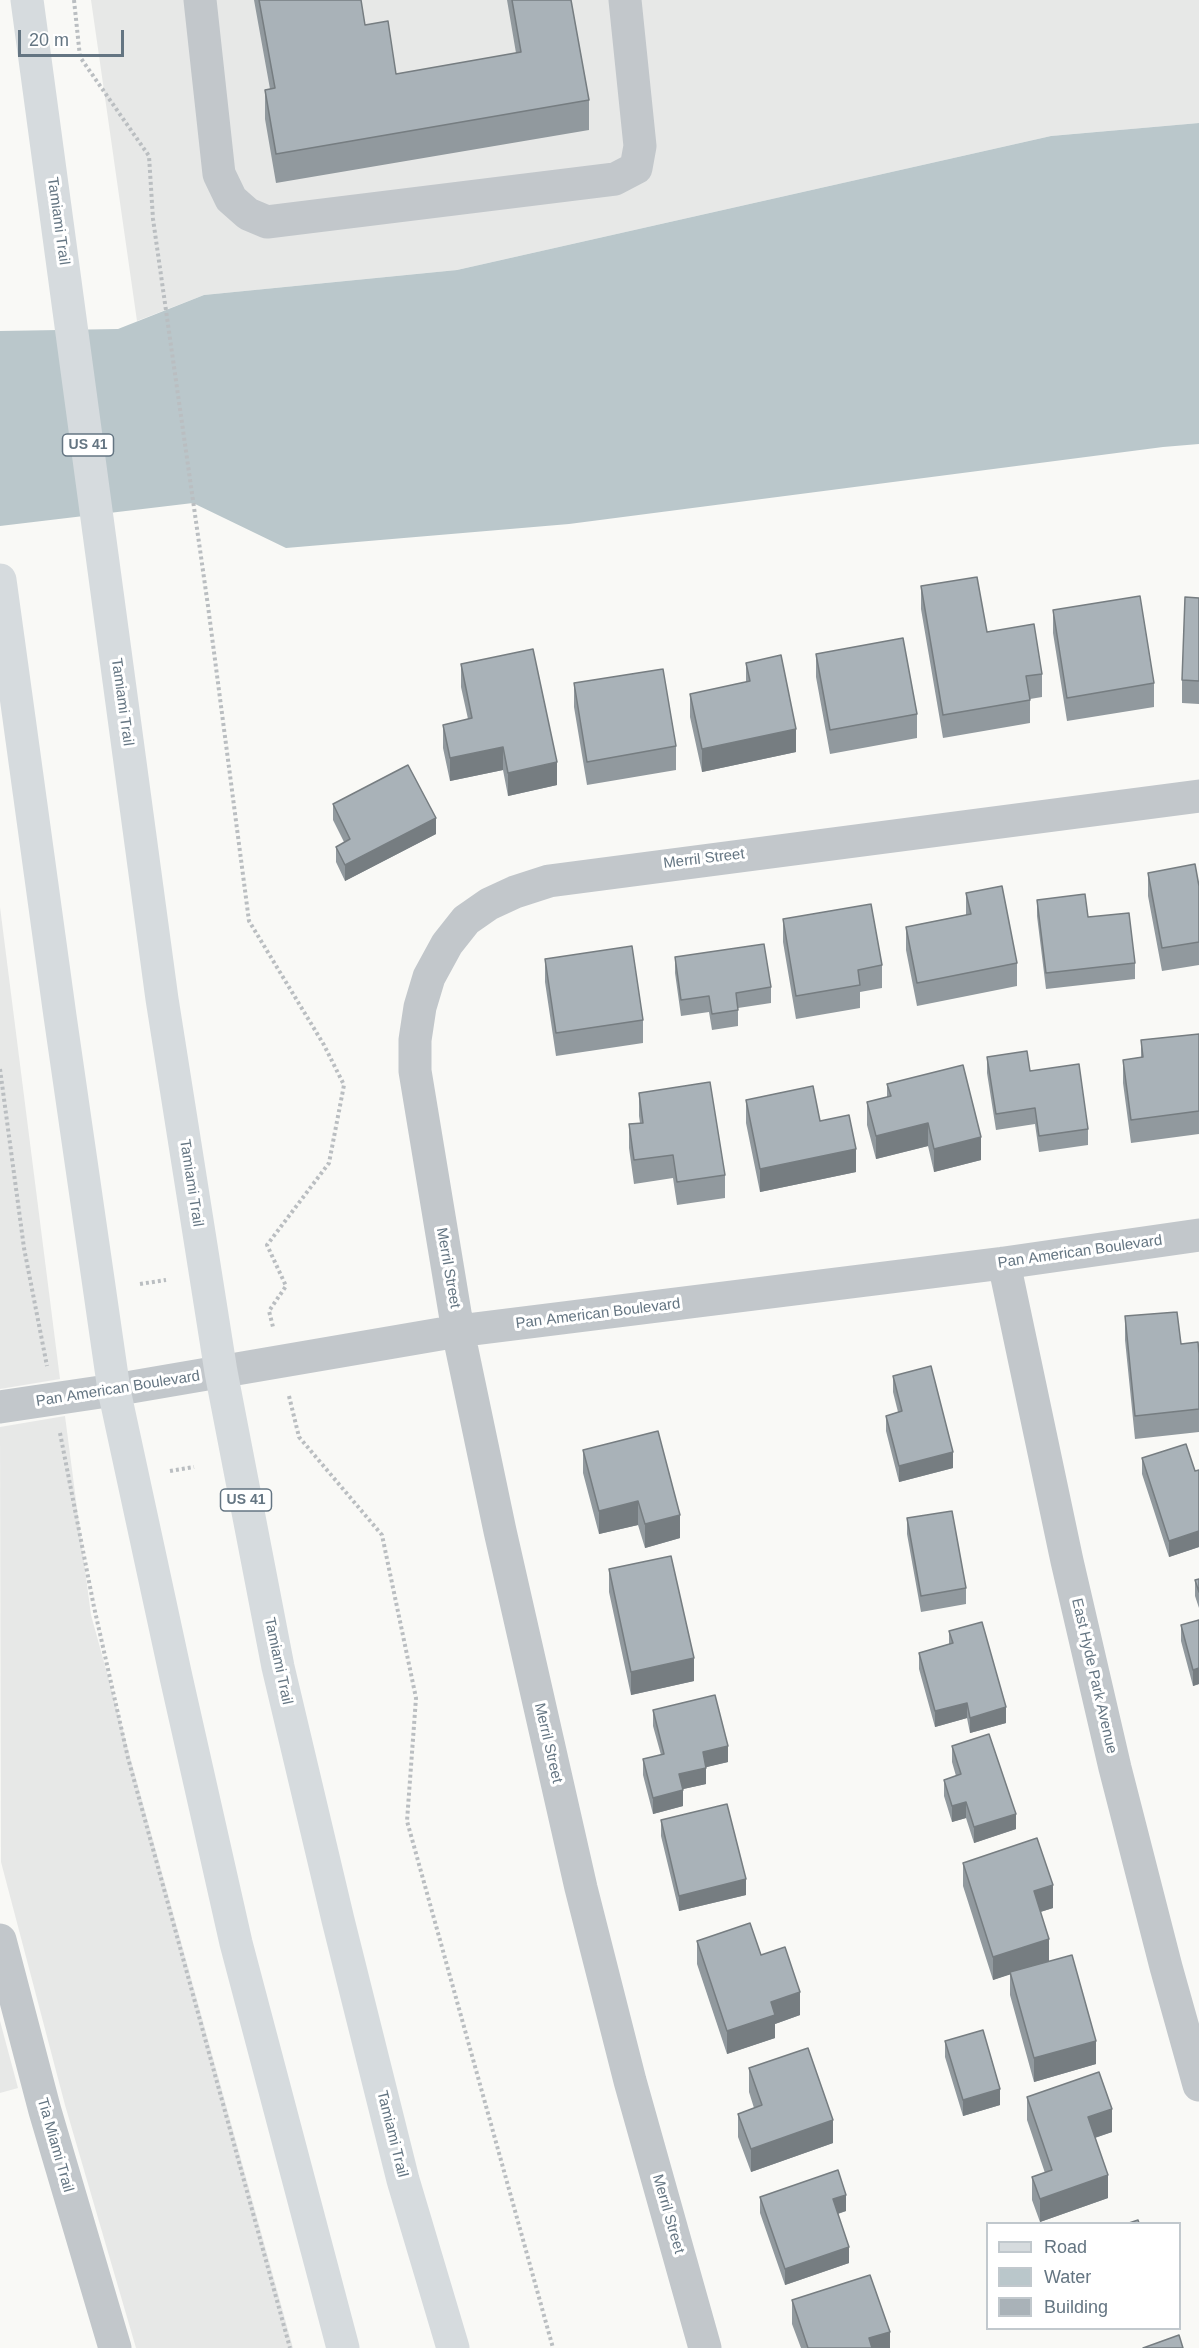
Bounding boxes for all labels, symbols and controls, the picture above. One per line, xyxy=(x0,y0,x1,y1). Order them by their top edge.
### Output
scale bar xyxy=(21,18,128,56)
text: 20 m xyxy=(29,30,69,50)
street label: Tamiami Trail xyxy=(43,176,73,266)
road number: US 41 xyxy=(62,434,113,456)
street label: Tamiami Trail xyxy=(107,657,137,747)
street label: Merril Street xyxy=(662,845,746,873)
street label: Tamiami Trail xyxy=(175,1138,207,1228)
street label: Merril Street xyxy=(432,1226,464,1310)
street label: Pan American Boulevard xyxy=(997,1232,1163,1272)
street label: Pan American Boulevard xyxy=(515,1295,681,1333)
street label: Pan American Boulevard xyxy=(35,1367,201,1411)
road number: US 41 xyxy=(220,1489,272,1511)
street label: East Hyde Park Avenue xyxy=(1067,1597,1121,1755)
street label: Tamiami Trail xyxy=(260,1616,296,1706)
street label: Merril Street xyxy=(530,1701,566,1785)
street label: Tamiami Trail xyxy=(373,2089,411,2179)
street label: Tia Miami Trail xyxy=(33,2096,77,2194)
street label: Merril Street xyxy=(648,2172,688,2256)
legend xyxy=(986,2222,1181,2330)
text: Road xyxy=(1044,2237,1087,2257)
text: Water xyxy=(1044,2267,1091,2287)
text: Building xyxy=(1044,2297,1108,2317)

